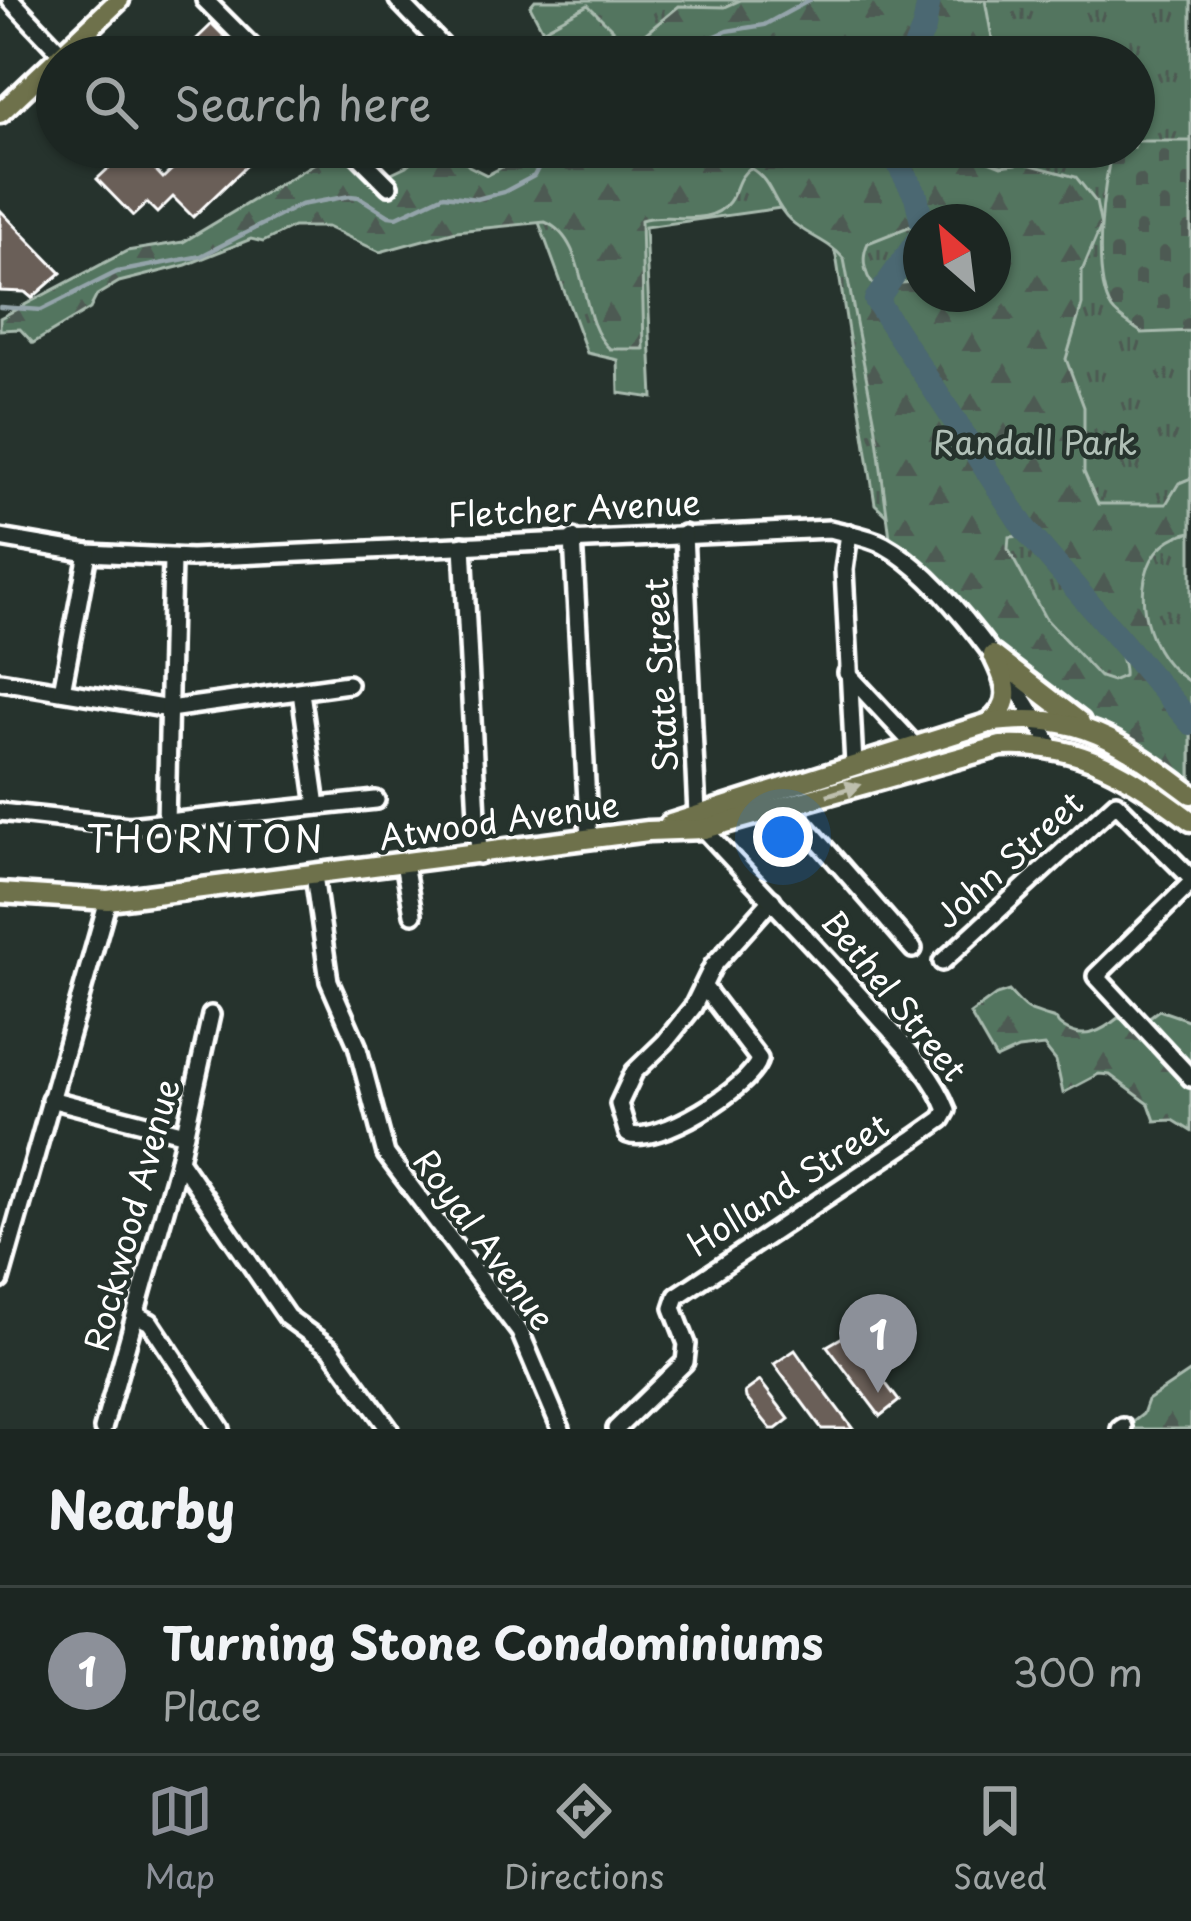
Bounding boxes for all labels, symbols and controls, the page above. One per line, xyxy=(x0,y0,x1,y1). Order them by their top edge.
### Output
search box xyxy=(36,36,1155,168)
text: Search here xyxy=(174,68,431,136)
icon: search xyxy=(78,69,144,135)
north arrow xyxy=(903,204,1011,312)
park label: Randall Park xyxy=(933,416,1137,466)
street label: Fletcher Avenue xyxy=(446,475,702,539)
street label: State Street xyxy=(629,577,689,774)
street label: Atwood Avenue xyxy=(375,777,622,861)
street label: John Street xyxy=(922,778,1093,939)
one-way arrow xyxy=(826,780,863,799)
your location xyxy=(753,807,813,867)
district label: THORNTON xyxy=(87,811,325,865)
street label: Bethel Street xyxy=(811,898,980,1091)
street label: Rockwood Avenue xyxy=(70,1073,190,1356)
street label: Holland Street xyxy=(676,1099,898,1267)
street label: Royal Avenue xyxy=(403,1138,569,1340)
pin: 1 xyxy=(839,1294,917,1393)
text: Nearby xyxy=(48,1469,235,1546)
text: Turning Stone Condominiums xyxy=(162,1607,823,1675)
text: 1 xyxy=(78,1641,96,1700)
text: 300 m xyxy=(1012,1641,1143,1700)
text: Place xyxy=(162,1675,262,1734)
tab: Map xyxy=(144,1778,215,1900)
tab: Directions xyxy=(504,1778,664,1900)
tab: Saved xyxy=(953,1778,1047,1900)

